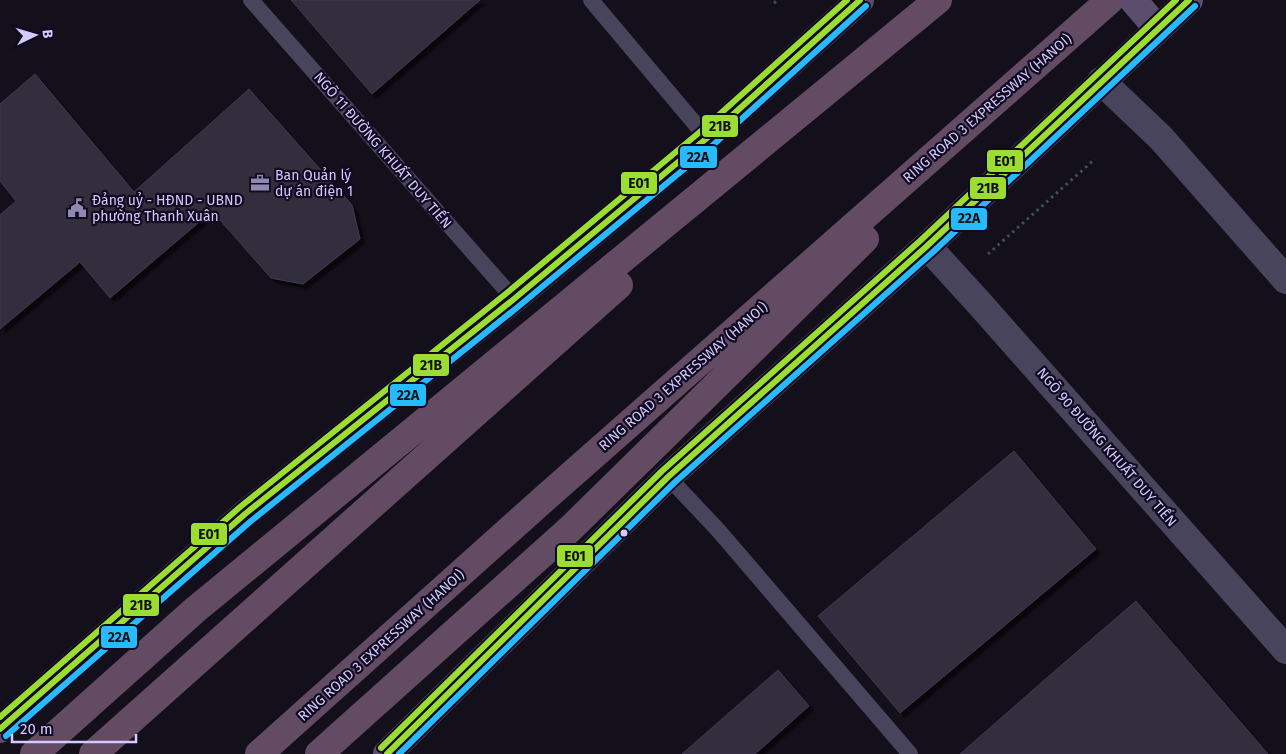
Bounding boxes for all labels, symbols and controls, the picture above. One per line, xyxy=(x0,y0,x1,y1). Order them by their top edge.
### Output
north arrow xyxy=(10,10,60,60)
text: B xyxy=(39,29,56,39)
street label: RING ROAD 3 EXPRESSWAY (HANOI) xyxy=(899,30,1075,186)
street label: NGÕ 11 ĐƯỜNG KHUẤT DUY TIẾN xyxy=(310,67,457,232)
line badge: 21B xyxy=(701,114,739,138)
text: 21B xyxy=(709,118,731,135)
line badge: 22A xyxy=(679,145,718,169)
text: 22A xyxy=(687,149,710,166)
line badge: E01 xyxy=(986,149,1024,173)
text: E01 xyxy=(994,153,1016,170)
place label: Ban Quản lý dự án điện 1 xyxy=(275,167,353,200)
line badge: E01 xyxy=(620,171,658,195)
office icon: Ban Quản lý dự án điện 1 xyxy=(249,172,271,194)
text: E01 xyxy=(628,175,650,192)
line badge: 21B xyxy=(969,176,1007,200)
text: 21B xyxy=(977,180,999,197)
place label: Đảng uỷ - HĐND - UBND phường Thanh Xuân xyxy=(92,192,243,225)
public building icon: Đảng uỷ - HĐND - UBND phường Thanh Xuân xyxy=(66,197,88,219)
line badge: 22A xyxy=(950,207,988,231)
text: 22A xyxy=(958,210,981,227)
street label: RING ROAD 3 EXPRESSWAY (HANOI) xyxy=(595,298,771,454)
line badge: 21B xyxy=(412,353,450,377)
text: 21B xyxy=(420,357,442,374)
street label: NGÕ 90 ĐƯỜNG KHUẤT DUY TIẾN xyxy=(1033,363,1182,530)
line badge: 22A xyxy=(389,383,427,407)
text: 22A xyxy=(397,387,420,404)
line badge: E01 xyxy=(190,522,228,546)
text: E01 xyxy=(198,526,220,543)
unlabelled marker xyxy=(619,528,629,538)
line badge: E01 xyxy=(556,544,594,568)
text: E01 xyxy=(564,548,586,565)
street label: RING ROAD 3 EXPRESSWAY (HANOI) xyxy=(295,566,468,725)
line badge: 21B xyxy=(122,593,160,617)
text: 21B xyxy=(130,597,152,614)
line badge: 22A xyxy=(100,625,138,649)
text: 22A xyxy=(108,629,131,646)
scale bar xyxy=(12,712,136,744)
text: 20 m xyxy=(20,720,53,738)

